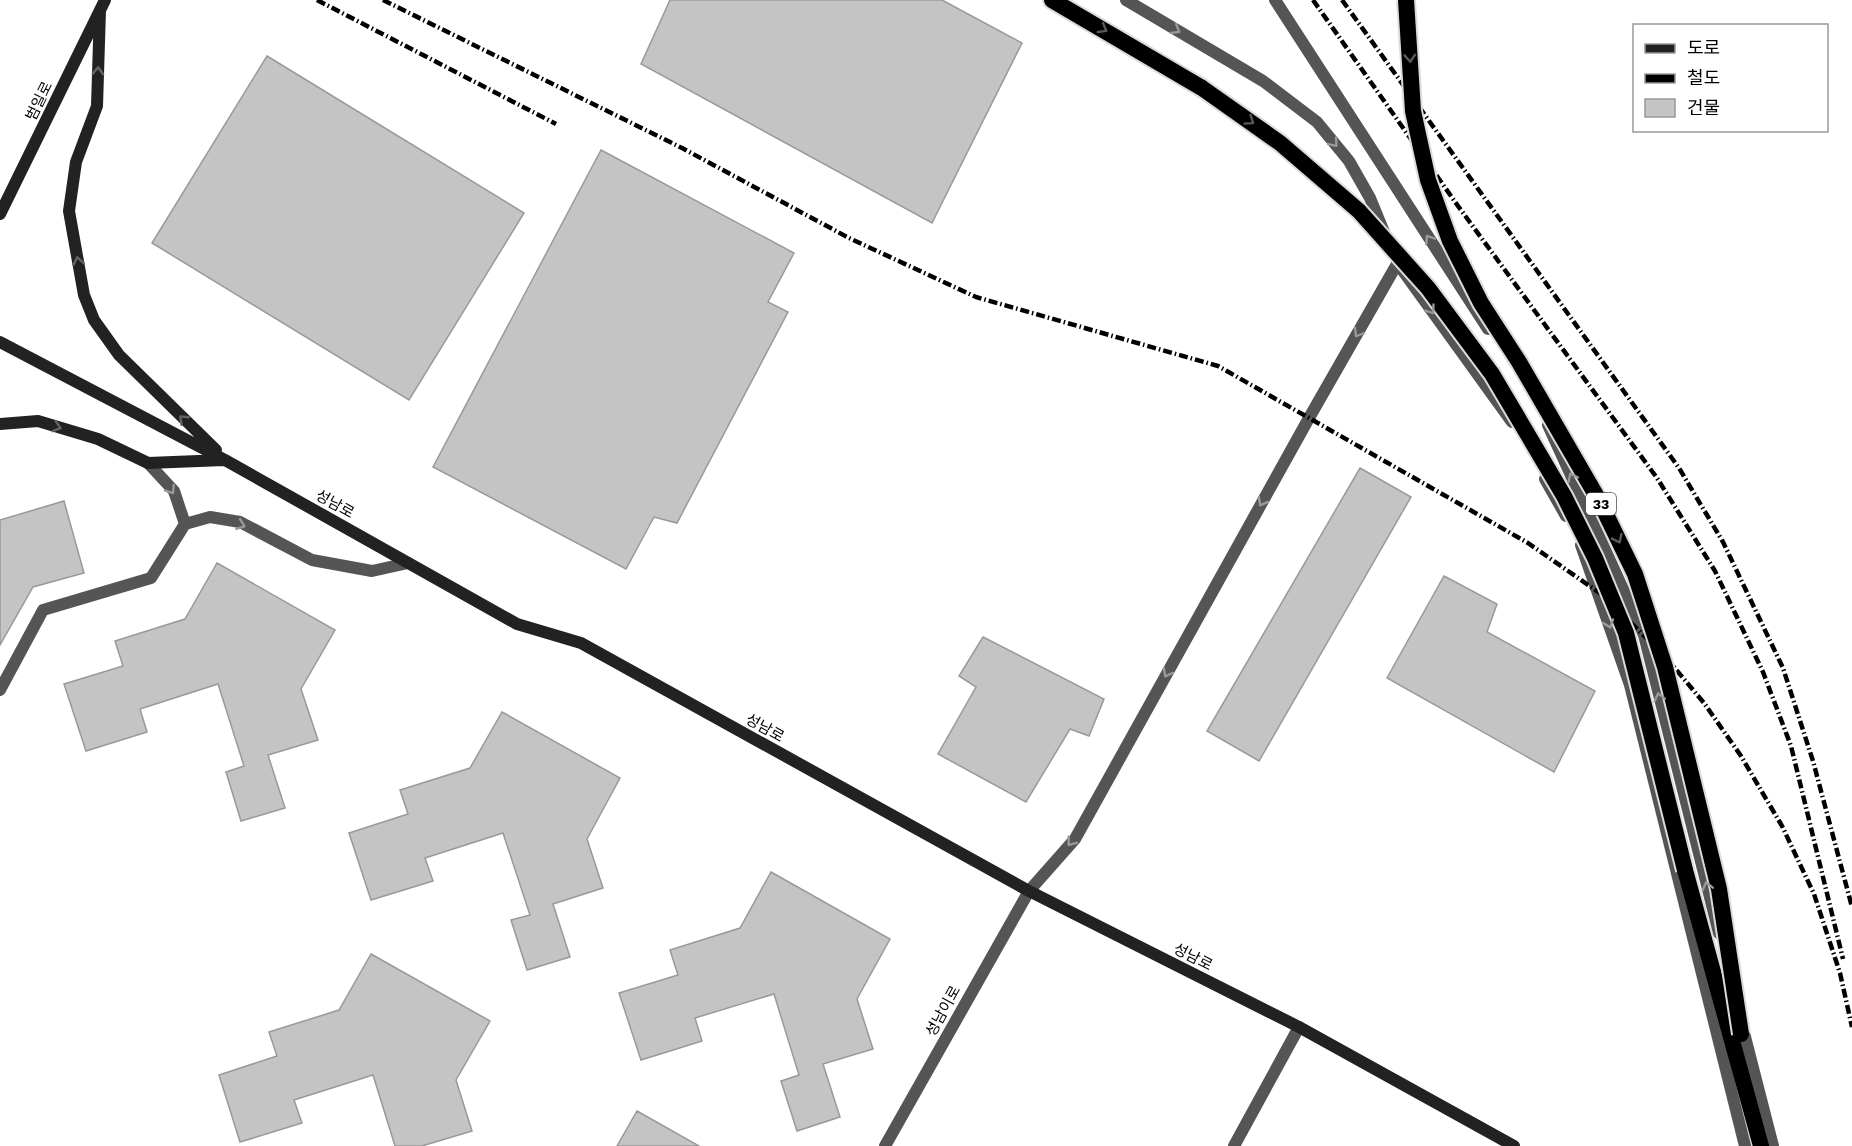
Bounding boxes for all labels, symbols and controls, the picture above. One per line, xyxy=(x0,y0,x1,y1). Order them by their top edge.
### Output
one-way arrow xyxy=(1096,22,1107,34)
one-way arrow xyxy=(1170,22,1181,34)
legend xyxy=(1633,24,1828,132)
text: 도로 xyxy=(1687,37,1720,58)
one-way arrow xyxy=(1403,54,1416,63)
one-way arrow xyxy=(91,66,104,75)
text: 철도 xyxy=(1687,67,1720,88)
street label: 범일로 xyxy=(22,78,56,124)
text: 건물 xyxy=(1687,97,1720,118)
one-way arrow xyxy=(1243,114,1254,125)
one-way arrow xyxy=(1327,136,1338,147)
one-way arrow xyxy=(1425,234,1436,245)
one-way arrow xyxy=(72,256,85,266)
one-way arrow xyxy=(1424,304,1435,315)
one-way arrow xyxy=(1354,327,1365,337)
one-way arrow xyxy=(180,415,191,426)
one-way arrow xyxy=(52,420,62,432)
one-way arrow xyxy=(1567,473,1579,484)
one-way arrow xyxy=(164,484,175,495)
street label: 성남로 xyxy=(313,486,357,522)
road number: 33 xyxy=(1586,493,1616,515)
one-way arrow xyxy=(1258,496,1269,506)
one-way arrow xyxy=(236,517,246,530)
one-way arrow xyxy=(1611,533,1622,544)
one-way arrow xyxy=(1601,618,1614,629)
one-way arrow xyxy=(1163,667,1174,677)
one-way arrow xyxy=(1654,692,1667,702)
street label: 성남로 xyxy=(743,710,787,746)
one-way arrow xyxy=(1068,836,1079,847)
one-way arrow xyxy=(1702,881,1714,892)
street label: 성남로 xyxy=(1170,940,1216,974)
street label: 성남이로 xyxy=(922,982,964,1040)

